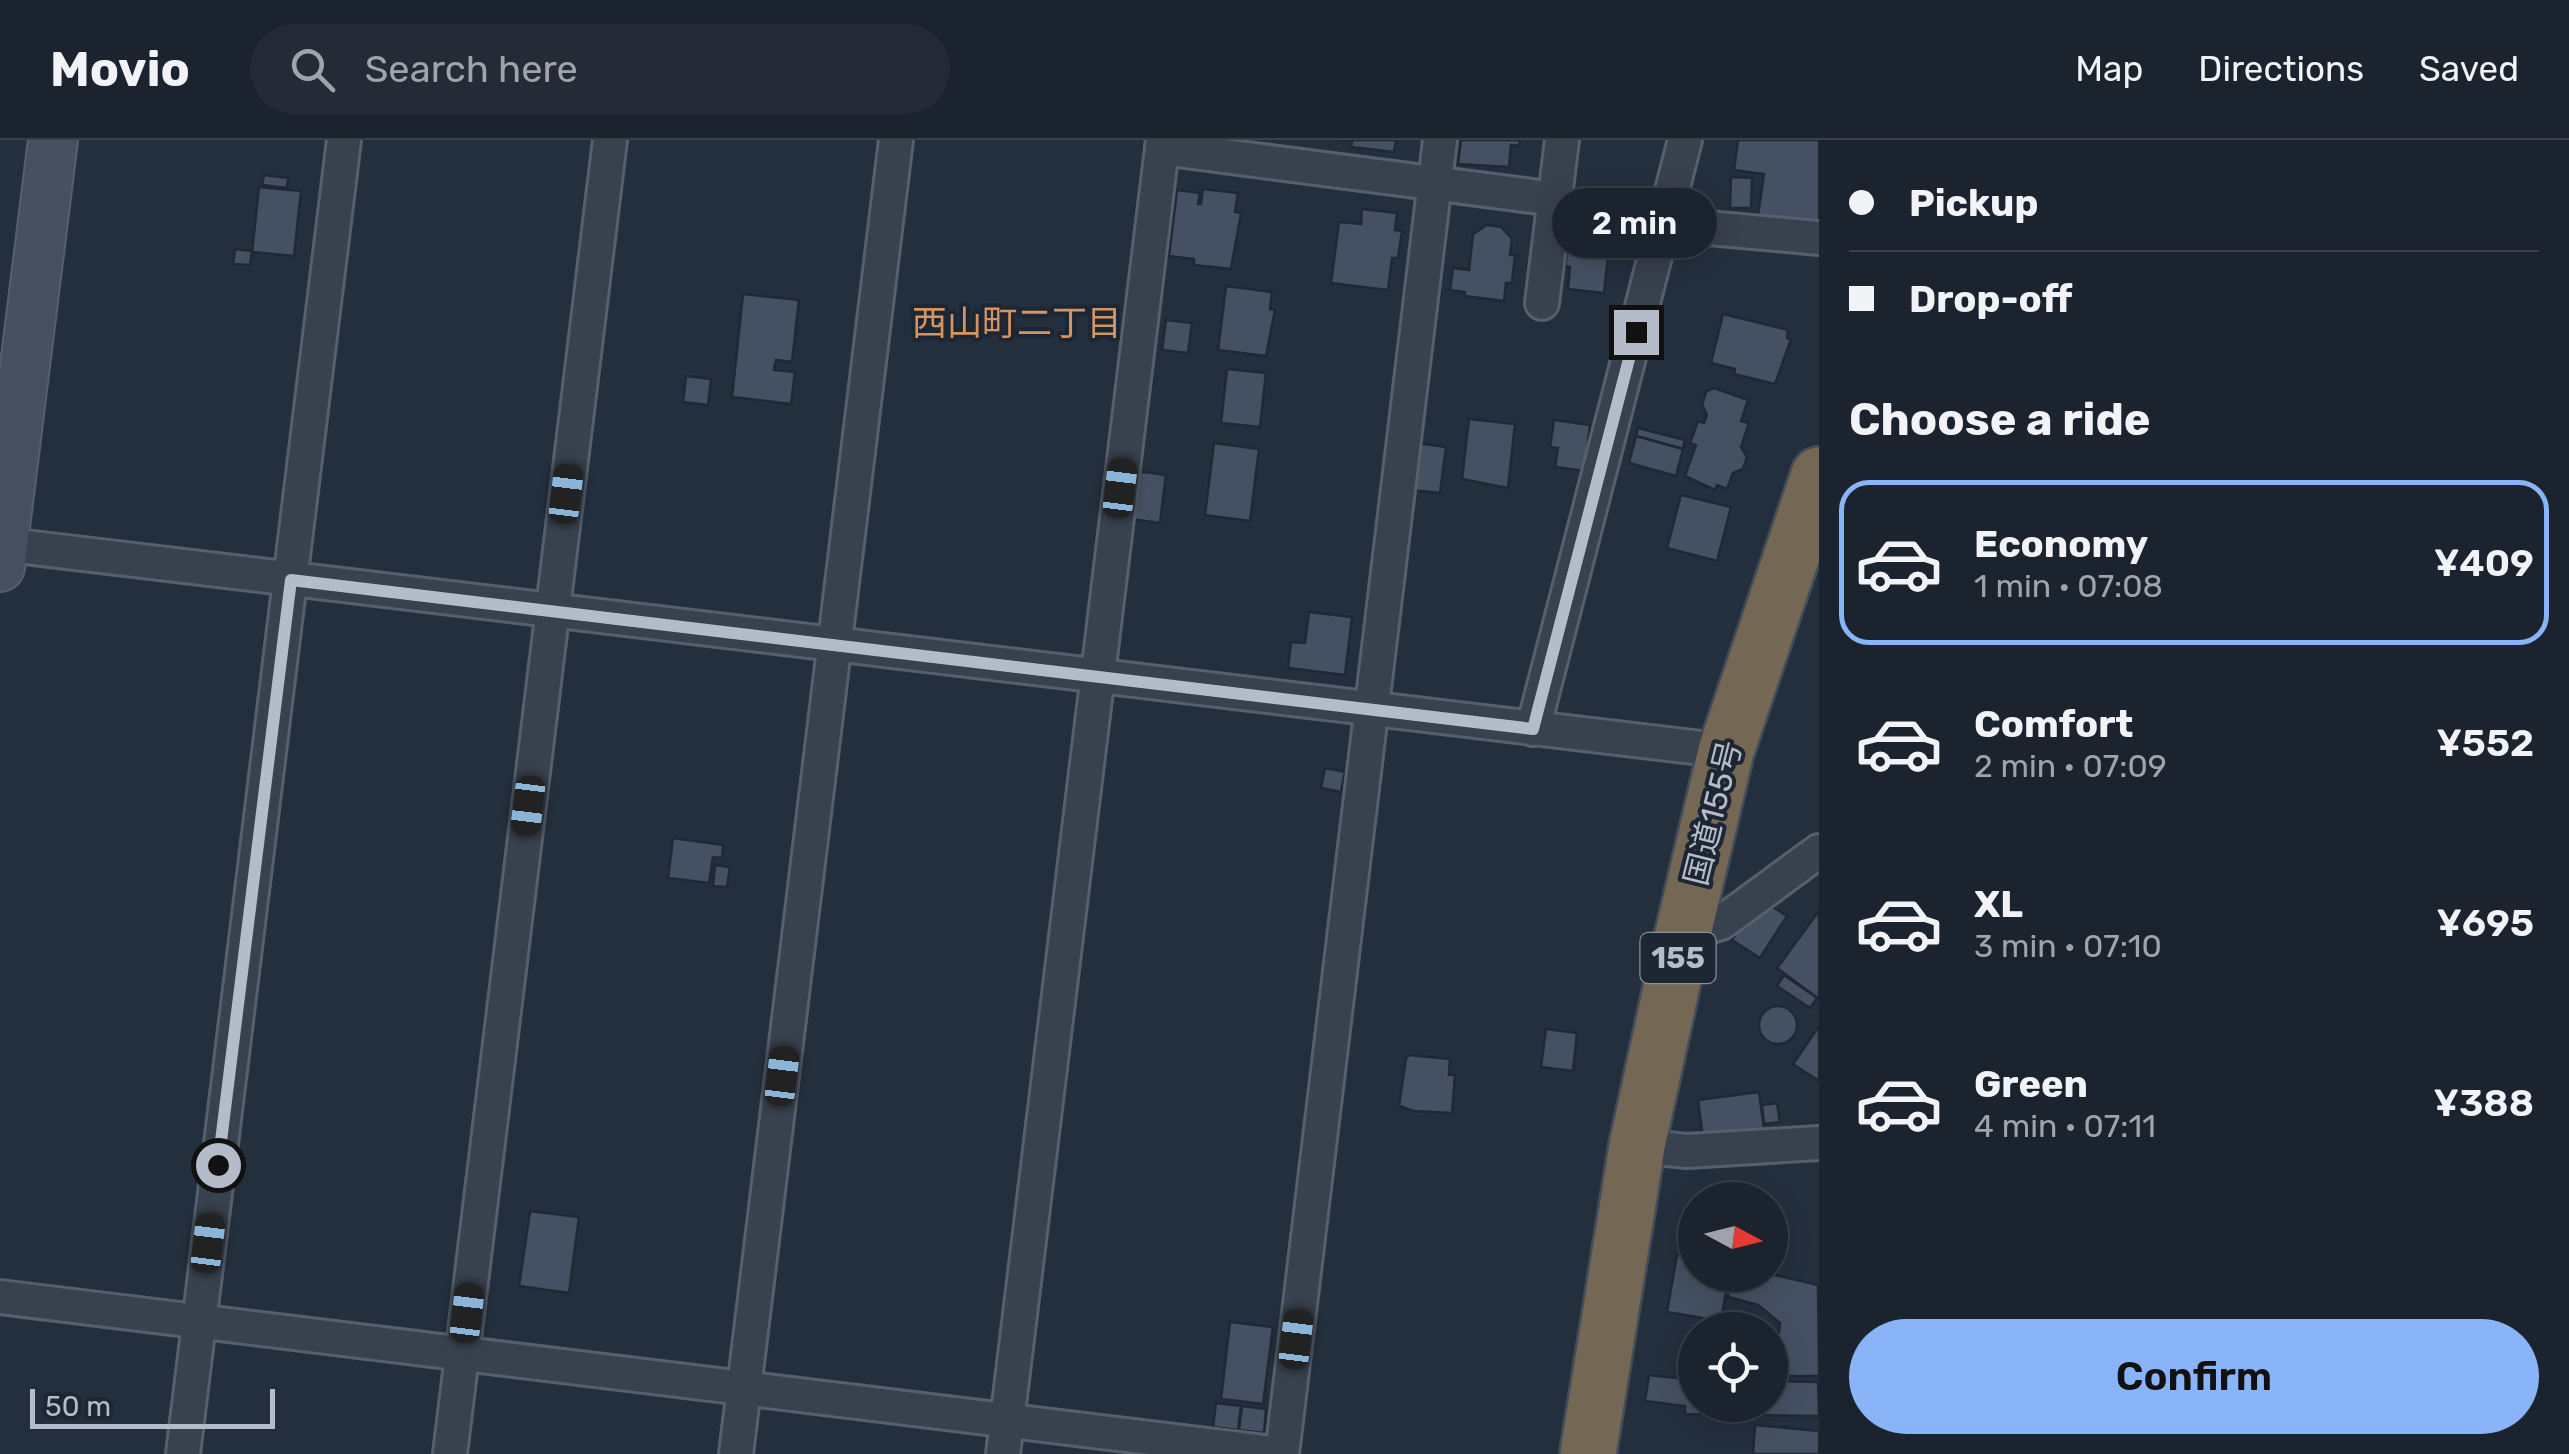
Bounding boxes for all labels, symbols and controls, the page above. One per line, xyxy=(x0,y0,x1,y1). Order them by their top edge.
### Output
search box xyxy=(250,24,950,114)
text: Movio xyxy=(50,41,190,98)
icon: search xyxy=(285,42,340,97)
text: Search here xyxy=(365,46,578,92)
text: Map xyxy=(2075,48,2143,90)
text: Directions xyxy=(2198,48,2364,90)
text: Saved xyxy=(2419,48,2519,90)
text: Pickup xyxy=(1909,180,2038,226)
callout: 2 min xyxy=(1554,187,1718,257)
text: 2 min xyxy=(1592,204,1677,242)
text: Drop-off xyxy=(1909,276,2072,322)
district label: 西山町二丁目 xyxy=(912,302,1122,344)
route end xyxy=(1614,310,1659,355)
text: Choose a ride xyxy=(1849,393,2151,446)
car xyxy=(1101,456,1139,520)
car xyxy=(547,462,585,526)
icon: car xyxy=(1854,518,1944,608)
text: Economy xyxy=(1974,521,2148,567)
text: ¥409 xyxy=(2434,540,2534,586)
text: 1 min · 07:08 xyxy=(1974,567,2163,605)
icon: car xyxy=(1854,698,1944,788)
text: Comfort xyxy=(1974,701,2133,747)
text: ¥552 xyxy=(2436,720,2534,766)
street label: 国道155号 xyxy=(1677,737,1749,889)
text: 2 min · 07:09 xyxy=(1974,747,2167,785)
car xyxy=(509,774,547,838)
icon: car xyxy=(1854,878,1944,968)
text: XL xyxy=(1974,881,2023,927)
text: ¥695 xyxy=(2436,900,2534,946)
text: 3 min · 07:10 xyxy=(1974,927,2162,965)
road number: 155 xyxy=(1640,933,1716,983)
car xyxy=(763,1044,801,1108)
icon: car xyxy=(1854,1058,1944,1148)
text: Green xyxy=(1974,1061,2088,1107)
text: ¥388 xyxy=(2433,1080,2534,1126)
text: 4 min · 07:11 xyxy=(1974,1107,2156,1145)
route start xyxy=(196,1143,241,1188)
north arrow xyxy=(1678,1182,1788,1292)
map controls xyxy=(1678,1182,1788,1422)
car xyxy=(189,1211,227,1275)
car xyxy=(448,1281,486,1345)
car xyxy=(1277,1307,1315,1371)
button: locate xyxy=(1678,1312,1788,1422)
button: Confirm xyxy=(1849,1319,2539,1434)
scale bar xyxy=(30,1384,275,1428)
text: 50 m xyxy=(45,1390,111,1423)

